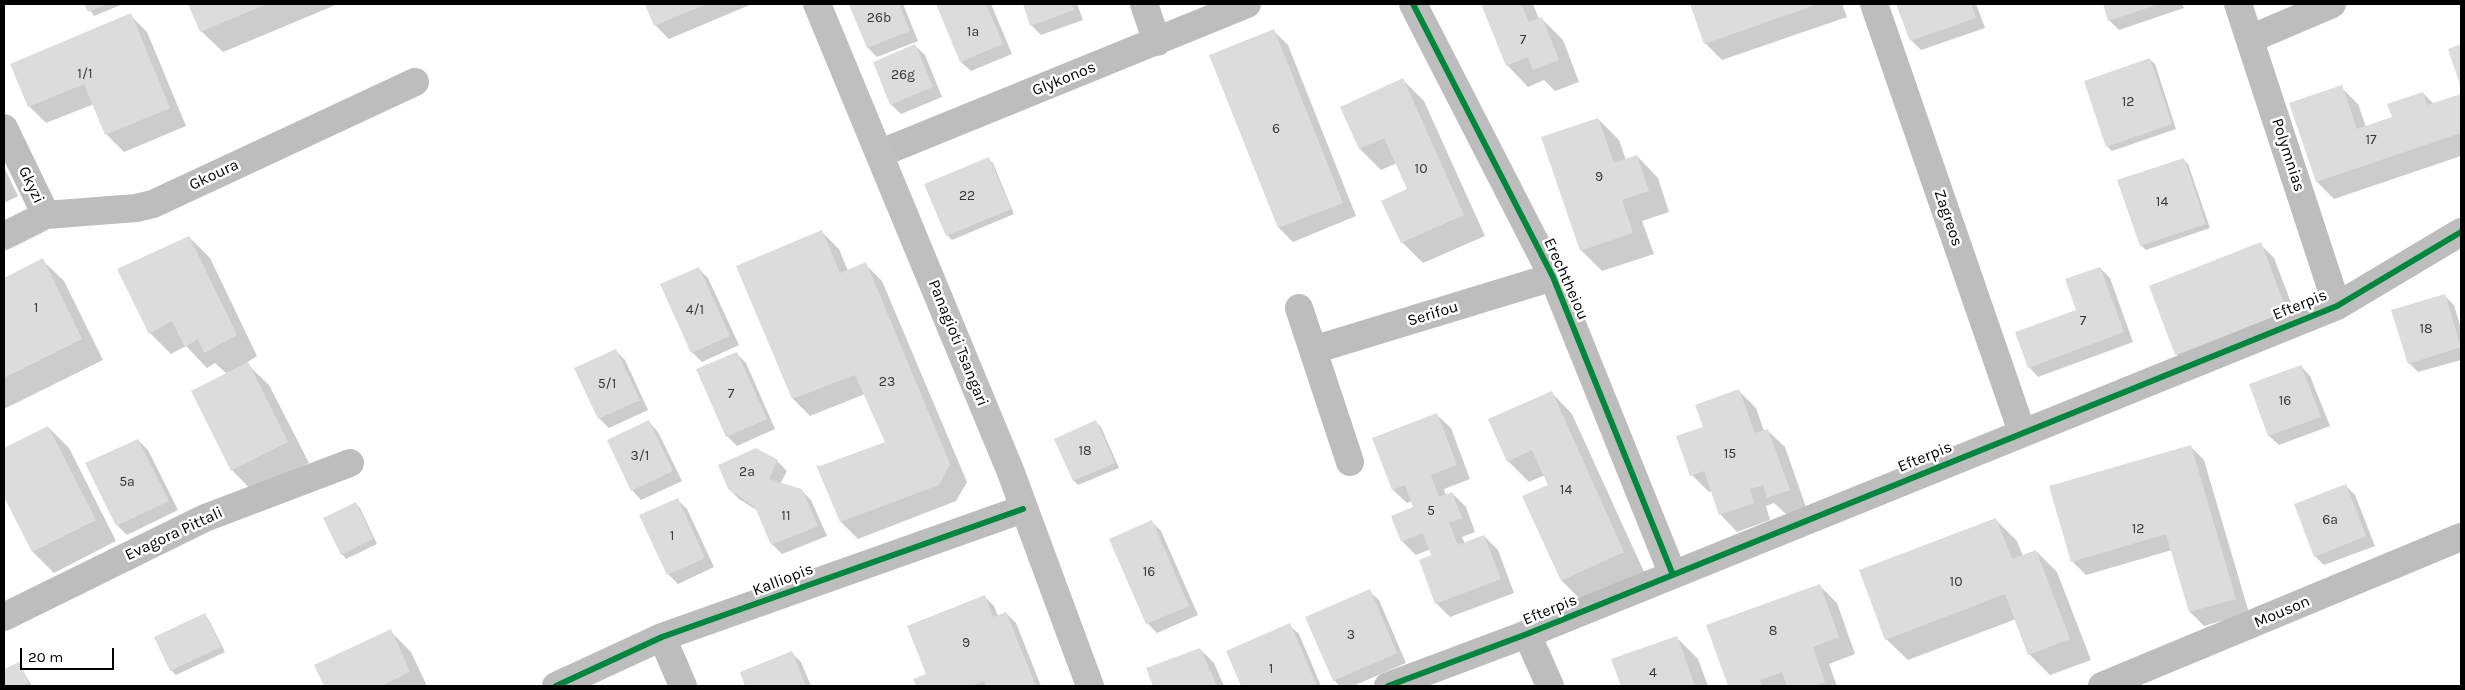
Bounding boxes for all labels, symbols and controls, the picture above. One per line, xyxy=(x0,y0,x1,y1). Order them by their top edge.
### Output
house number: 26b xyxy=(867,10,891,26)
house number: 1a xyxy=(967,24,979,40)
house number: 7 xyxy=(1520,32,1526,48)
street label: Glykonos xyxy=(1029,58,1099,100)
house number: 1/1 xyxy=(77,66,93,82)
house number: 26g xyxy=(891,67,915,83)
house number: 12 xyxy=(2122,94,2134,110)
street label: Polymnias xyxy=(2267,116,2309,194)
house number: 6 xyxy=(1272,121,1280,137)
house number: 17 xyxy=(2365,132,2377,148)
street label: Gkoura xyxy=(186,155,242,195)
house number: 10 xyxy=(1415,161,1427,177)
street label: Gkyzi xyxy=(14,163,48,207)
house number: 9 xyxy=(1595,169,1603,185)
street label: Zagreos xyxy=(1929,187,1967,249)
house number: 22 xyxy=(959,188,975,204)
house number: 14 xyxy=(2156,194,2168,210)
street label: Erechtheiou xyxy=(1539,235,1593,323)
street label: Panagioti Tsangari xyxy=(924,277,992,409)
street label: Efterpis xyxy=(2270,285,2330,325)
street label: Serifou xyxy=(1405,297,1461,331)
house number: 1 xyxy=(34,300,38,316)
house number: 4/1 xyxy=(686,302,704,318)
house number: 7 xyxy=(2080,313,2086,329)
house number: 18 xyxy=(2419,321,2433,337)
house number: 23 xyxy=(879,374,895,390)
house number: 5/1 xyxy=(598,376,616,392)
house number: 7 xyxy=(728,386,734,402)
house number: 16 xyxy=(2279,393,2291,409)
street label: Efterpis xyxy=(1895,437,1955,477)
house number: 18 xyxy=(1078,443,1092,459)
house number: 15 xyxy=(1724,446,1736,462)
house number: 3/1 xyxy=(631,448,649,464)
house number: 2a xyxy=(739,464,755,480)
house number: 5a xyxy=(119,474,135,490)
house number: 14 xyxy=(1560,482,1572,498)
street label: Evagora Pittali xyxy=(122,503,226,565)
house number: 5 xyxy=(1427,503,1435,519)
house number: 11 xyxy=(781,508,791,524)
house number: 6a xyxy=(2322,512,2338,528)
house number: 12 xyxy=(2132,521,2144,537)
house number: 1 xyxy=(670,528,674,544)
street label: Kalliopis xyxy=(750,560,816,600)
house number: 16 xyxy=(1143,564,1155,580)
house number: 10 xyxy=(1950,574,1962,590)
street label: Efterpis xyxy=(1520,590,1580,630)
street label: Mouson xyxy=(2251,592,2313,632)
house number: 8 xyxy=(1769,623,1777,639)
house number: 3 xyxy=(1347,627,1355,643)
house number: 9 xyxy=(962,635,970,651)
scale bar xyxy=(22,638,116,670)
text: 20 m xyxy=(28,648,63,666)
house number: 1 xyxy=(1269,661,1273,677)
house number: 4 xyxy=(1649,665,1657,681)

